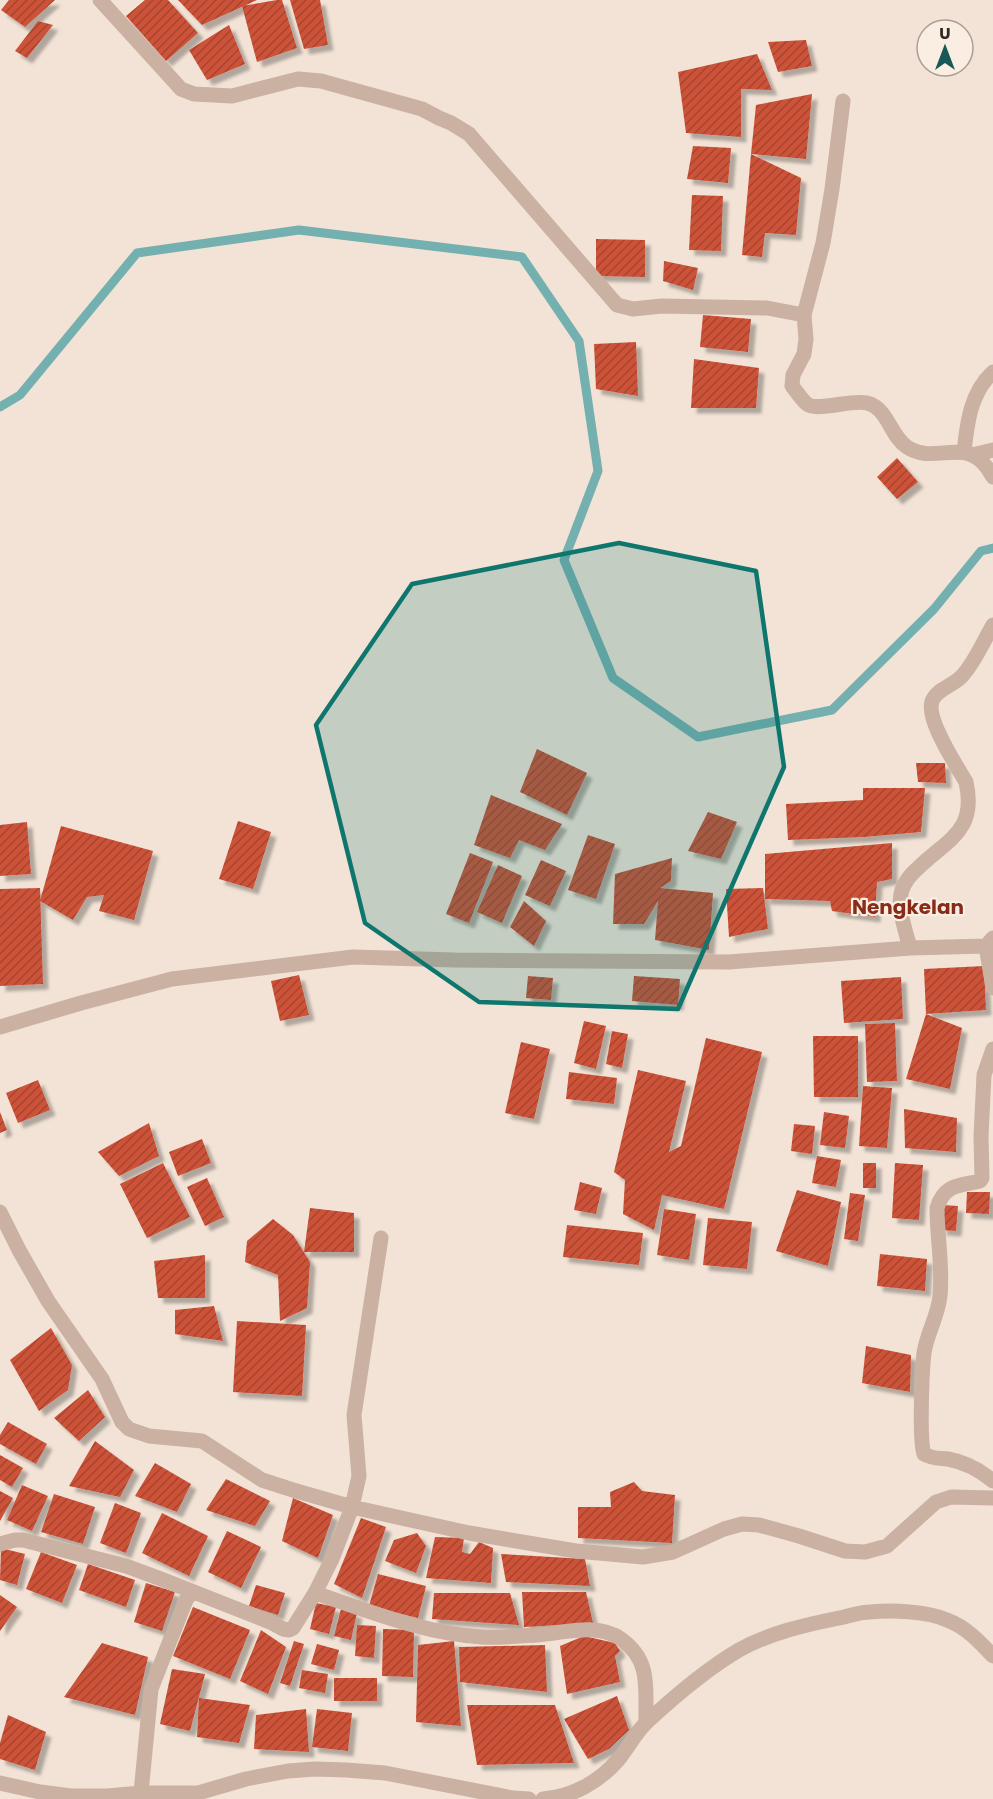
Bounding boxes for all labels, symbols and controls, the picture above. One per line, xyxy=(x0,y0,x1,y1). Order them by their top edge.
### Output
north arrow xyxy=(915,18,975,78)
text: U xyxy=(939,22,951,45)
district label: Nengkelan xyxy=(852,893,964,921)

